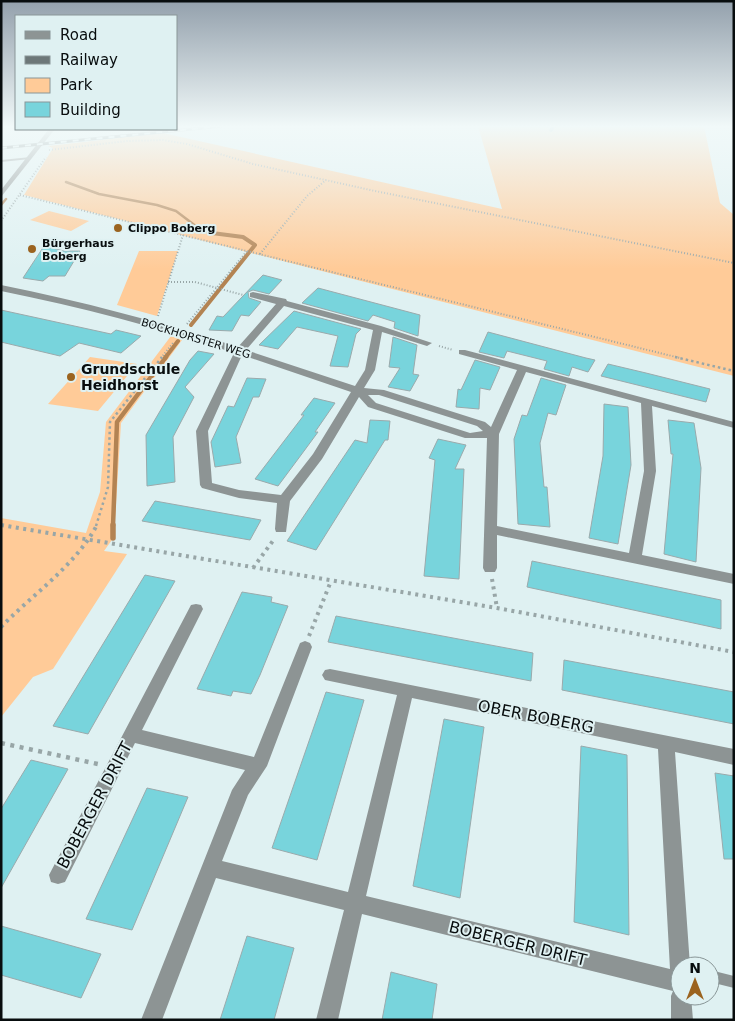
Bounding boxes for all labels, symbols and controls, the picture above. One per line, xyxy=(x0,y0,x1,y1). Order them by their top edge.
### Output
legend xyxy=(15,15,178,130)
text: Road xyxy=(60,26,98,44)
text: Railway xyxy=(60,51,118,69)
text: Park xyxy=(60,76,93,94)
text: Building xyxy=(60,101,121,119)
marker: Clippo Boberg xyxy=(112,222,124,234)
place label: Clippo Boberg xyxy=(128,222,215,235)
place label: Bürgerhaus Boberg xyxy=(42,237,114,263)
marker: Bürgerhaus Boberg xyxy=(26,243,38,255)
street label: BOCKHORSTER WEG xyxy=(140,316,252,361)
place label: Grundschule Heidhorst xyxy=(81,361,180,393)
marker: Grundschule Heidhorst xyxy=(65,371,77,383)
street label: OBER BOBERG xyxy=(476,696,596,737)
street label: BOBERGER DRIFT xyxy=(53,738,136,872)
street label: BOBERGER DRIFT xyxy=(447,917,589,970)
north arrow xyxy=(670,956,720,1006)
text: N xyxy=(689,960,701,976)

